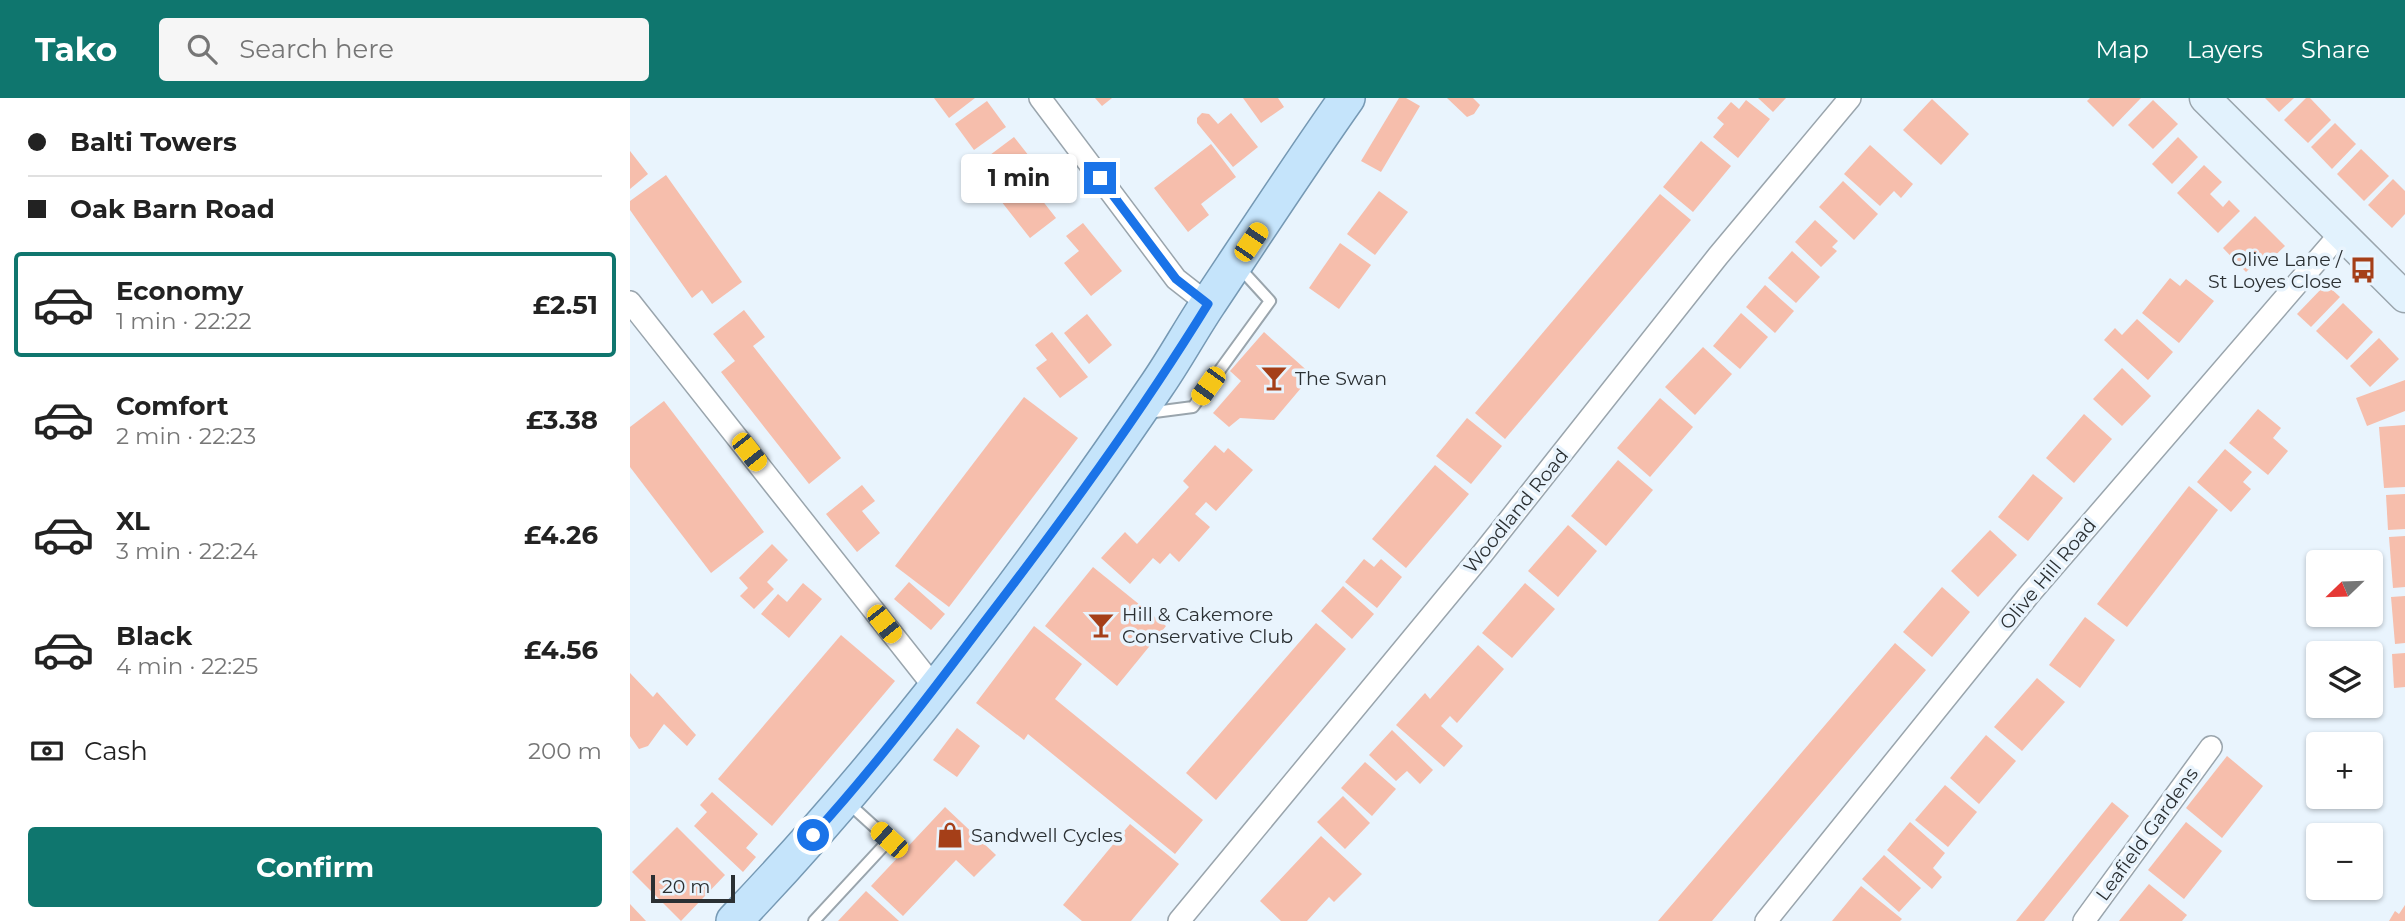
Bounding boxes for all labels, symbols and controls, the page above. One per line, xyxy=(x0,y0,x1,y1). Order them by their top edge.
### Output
search box xyxy=(159,18,649,81)
text: Tako xyxy=(35,29,117,69)
icon: search xyxy=(183,30,221,68)
text: Search here xyxy=(239,33,394,65)
text: Map xyxy=(2095,35,2149,64)
text: Layers xyxy=(2187,35,2263,64)
text: Share xyxy=(2301,35,2370,64)
text: Balti Towers xyxy=(70,126,237,158)
callout: 1 min xyxy=(960,154,1076,202)
route end xyxy=(1084,162,1116,194)
text: 1 min xyxy=(988,164,1050,192)
text: Oak Barn Road xyxy=(70,193,275,225)
car xyxy=(1231,219,1272,265)
place label: Olive Lane / St Loyes Close xyxy=(2208,248,2344,293)
bus stop icon: Olive Lane / St Loyes Close xyxy=(2348,255,2378,285)
icon: car xyxy=(32,273,95,336)
text: Economy xyxy=(116,275,243,307)
text: £2.51 xyxy=(533,289,598,321)
text: 1 min · 22:22 xyxy=(116,307,251,335)
car xyxy=(1188,363,1229,409)
bar icon: The Swan xyxy=(1259,363,1289,393)
place label: The Swan xyxy=(1295,367,1387,390)
icon: car xyxy=(32,388,95,451)
text: Comfort xyxy=(116,390,228,422)
text: £3.38 xyxy=(526,404,598,436)
text: 2 min · 22:23 xyxy=(116,422,256,450)
car xyxy=(728,429,771,475)
street label: Woodland Road xyxy=(1459,444,1573,578)
icon: car xyxy=(32,503,95,566)
text: XL xyxy=(116,505,150,537)
street label: Olive Hill Road xyxy=(1995,514,2101,634)
text: £4.26 xyxy=(524,519,598,551)
text: 3 min · 22:24 xyxy=(116,537,258,565)
north arrow xyxy=(2306,550,2384,626)
map controls xyxy=(2306,550,2383,900)
car xyxy=(863,601,906,647)
place label: Hill & Cakemore Conservative Club xyxy=(1122,603,1293,648)
bar icon: Hill & Cakemore Conservative Club xyxy=(1086,610,1116,640)
icon: car xyxy=(32,618,95,681)
text: Black xyxy=(116,620,192,652)
text: £4.56 xyxy=(524,634,598,666)
button: layers xyxy=(2306,641,2383,718)
text: 4 min · 22:25 xyxy=(116,652,258,680)
icon: cash xyxy=(28,732,66,770)
button: + xyxy=(2306,732,2383,809)
text: Cash xyxy=(84,735,148,767)
text: 200 m xyxy=(528,737,602,765)
street label: Leafield Gardens xyxy=(2091,763,2203,905)
car xyxy=(867,818,912,862)
route start xyxy=(797,819,829,851)
shop icon: Sandwell Cycles xyxy=(935,820,965,850)
button: − xyxy=(2306,823,2383,900)
place label: Sandwell Cycles xyxy=(971,824,1123,847)
button: Confirm xyxy=(28,827,602,907)
scale bar xyxy=(651,872,735,904)
text: 20 m xyxy=(662,875,710,898)

